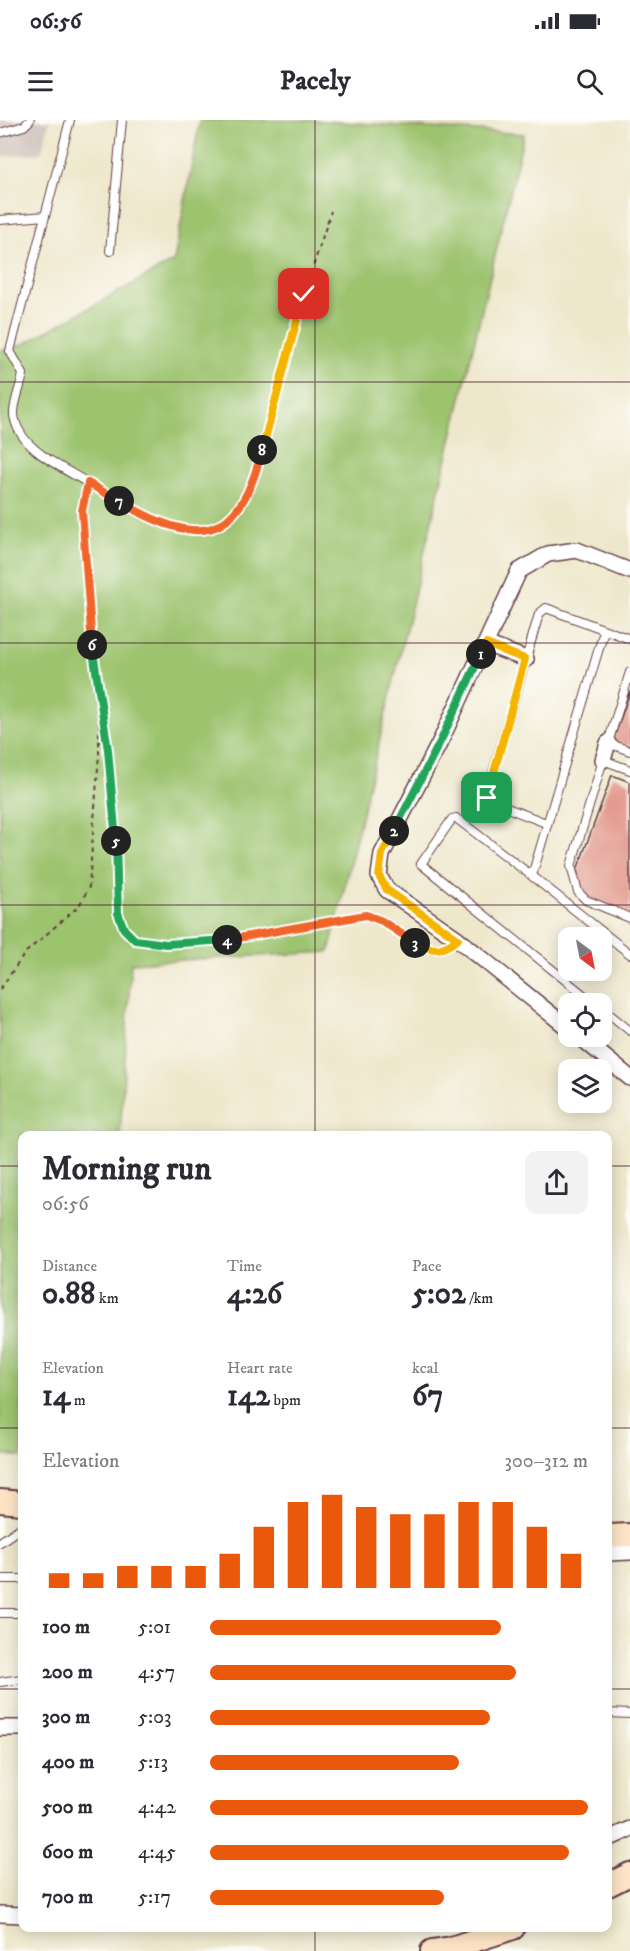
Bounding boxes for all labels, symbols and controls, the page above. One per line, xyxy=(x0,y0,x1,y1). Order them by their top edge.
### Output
text: 06:56 xyxy=(30,8,81,35)
text: Pacely xyxy=(280,64,350,98)
icon: menu xyxy=(24,65,57,98)
icon: search xyxy=(573,65,606,98)
pin xyxy=(278,268,329,319)
icon: check xyxy=(287,277,320,310)
pin: 8 xyxy=(247,435,277,465)
text: 8 xyxy=(258,440,266,460)
pin: 7 xyxy=(104,486,134,516)
text: 7 xyxy=(115,491,123,511)
pin: 6 xyxy=(77,630,107,660)
text: 6 xyxy=(88,635,96,655)
pin: 1 xyxy=(466,639,496,669)
text: 1 xyxy=(478,644,484,664)
pin xyxy=(461,772,512,823)
icon: arrive xyxy=(470,781,503,814)
pin: 2 xyxy=(379,816,409,846)
text: 2 xyxy=(390,821,398,841)
pin: 5 xyxy=(101,826,131,856)
text: 5 xyxy=(112,831,120,851)
pin: 4 xyxy=(212,925,242,955)
north arrow xyxy=(558,927,612,981)
map controls xyxy=(558,927,612,1113)
pin: 3 xyxy=(400,928,430,958)
text: 4 xyxy=(222,930,232,950)
text: 3 xyxy=(412,933,418,953)
button: locate xyxy=(558,993,612,1047)
button: layers xyxy=(558,1059,612,1113)
text: Morning run xyxy=(42,1149,211,1190)
button: share xyxy=(525,1151,588,1214)
text: 06:56 xyxy=(42,1192,89,1217)
text: Distance xyxy=(42,1256,97,1276)
text: Time xyxy=(227,1256,262,1276)
text: Pace xyxy=(412,1256,442,1276)
text: 0.88 xyxy=(42,1276,95,1313)
text: 4:26 xyxy=(227,1276,282,1313)
text: 5:02 xyxy=(412,1276,466,1313)
text: km xyxy=(95,1288,119,1308)
text: /km xyxy=(466,1288,493,1308)
text: Elevation xyxy=(42,1358,104,1378)
text: Heart rate xyxy=(227,1358,293,1378)
text: kcal xyxy=(412,1358,438,1378)
text: 14 xyxy=(42,1378,70,1415)
text: 142 xyxy=(227,1378,270,1415)
text: 67 xyxy=(412,1378,443,1415)
text: m xyxy=(70,1390,86,1410)
text: bpm xyxy=(270,1390,301,1410)
text: Elevation xyxy=(42,1449,119,1474)
text: 300–312 m xyxy=(505,1449,588,1474)
text: 100 m xyxy=(42,1615,90,1640)
text: 5:01 xyxy=(138,1615,171,1640)
text: 200 m xyxy=(42,1660,93,1685)
text: 4:57 xyxy=(138,1660,175,1685)
text: 300 m xyxy=(42,1705,90,1730)
text: 5:03 xyxy=(138,1705,171,1730)
text: 400 m xyxy=(42,1750,94,1775)
text: 5:13 xyxy=(138,1750,168,1775)
text: 500 m xyxy=(42,1795,93,1820)
text: 4:42 xyxy=(138,1795,176,1820)
text: 600 m xyxy=(42,1840,93,1865)
text: 4:45 xyxy=(138,1840,176,1865)
text: 700 m xyxy=(42,1885,93,1910)
text: 5:17 xyxy=(138,1885,171,1910)

